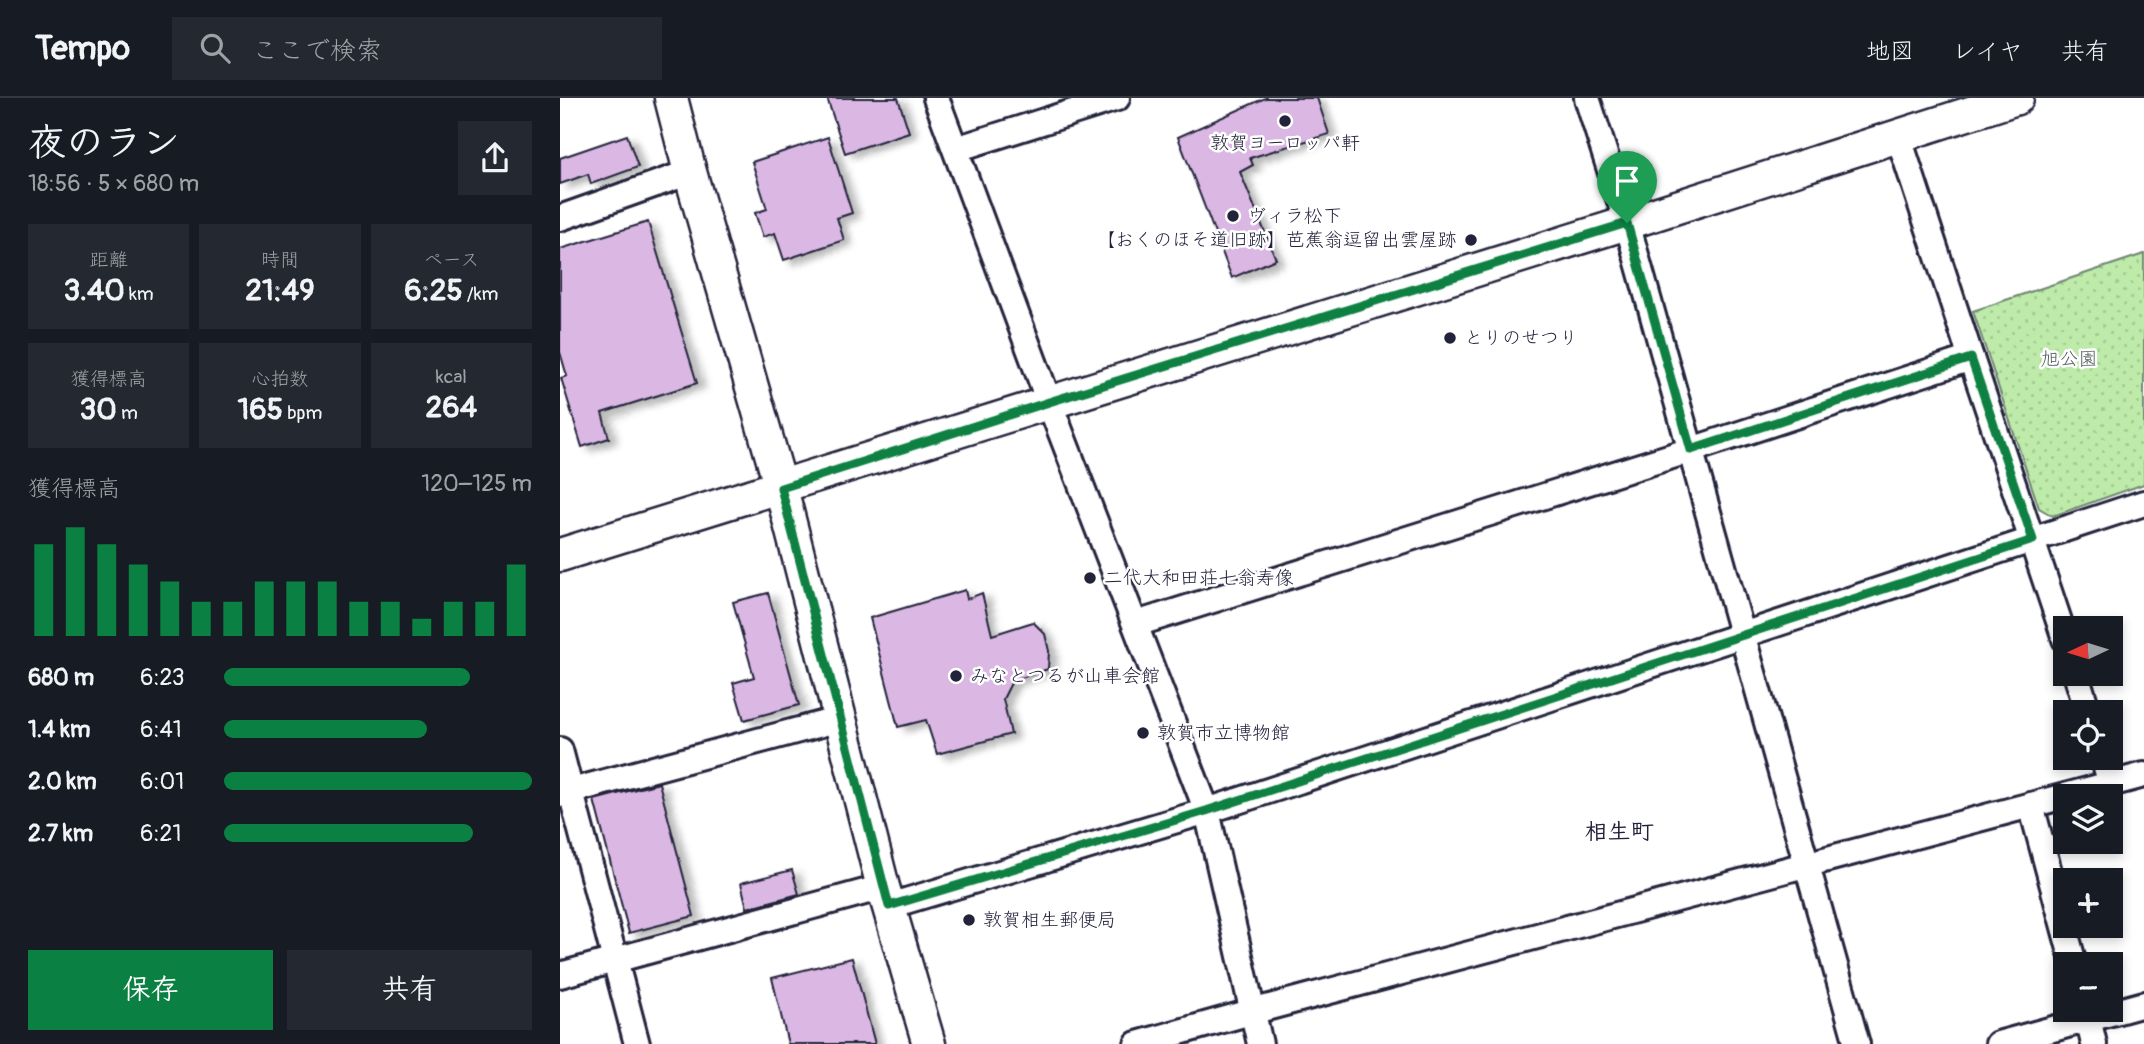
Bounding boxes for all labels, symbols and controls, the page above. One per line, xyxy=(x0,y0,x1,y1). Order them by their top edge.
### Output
search box xyxy=(172,17,662,80)
text: Tempo xyxy=(35,28,130,69)
icon: search xyxy=(196,29,234,67)
text: ここで検索 xyxy=(252,35,382,67)
text: 地図 xyxy=(1866,37,1914,66)
text: レイヤ xyxy=(1952,37,2023,66)
text: 共有 xyxy=(2061,37,2109,66)
marker: 敦賀ヨーロッパ軒 xyxy=(1277,113,1293,129)
text: 夜のラン xyxy=(28,119,180,167)
button: share xyxy=(458,121,532,195)
place label: 敦賀ヨーロッパ軒 xyxy=(1210,131,1360,155)
pin xyxy=(1597,151,1657,223)
icon: arrive xyxy=(1608,162,1646,200)
text: 18:56 · 5 × 680 m xyxy=(28,169,199,198)
place label: ヴィラ松下 xyxy=(1247,204,1342,228)
marker: ヴィラ松下 xyxy=(1225,208,1241,224)
place label: 【おくのほそ道旧跡】芭蕉翁逗留出雲屋跡 xyxy=(1096,228,1457,252)
marker: 【おくのほそ道旧跡】芭蕉翁逗留出雲屋跡 xyxy=(1463,232,1479,248)
text: 距離 xyxy=(90,248,128,272)
text: 時間 xyxy=(261,248,299,272)
text: ペース xyxy=(423,248,479,272)
text: 3.40 xyxy=(64,272,125,309)
text: 21:49 xyxy=(245,272,315,309)
text: 6:25 xyxy=(404,272,463,309)
text: km xyxy=(125,282,154,306)
text: /km xyxy=(463,282,498,306)
place label: とりのせつり xyxy=(1464,326,1578,350)
marker: とりのせつり xyxy=(1442,330,1458,346)
park label: 旭公園 xyxy=(2040,347,2098,371)
text: kcal xyxy=(436,365,467,389)
text: 獲得標高 xyxy=(71,367,147,391)
text: 心拍数 xyxy=(251,367,309,391)
text: 264 xyxy=(426,389,477,426)
text: 30 xyxy=(80,391,117,428)
text: 165 xyxy=(238,391,283,428)
text: m xyxy=(117,401,138,425)
text: bpm xyxy=(283,401,322,425)
text: 120–125 m xyxy=(421,469,532,498)
text: 獲得標高 xyxy=(28,474,120,503)
place label: 二代大和田荘七翁寿像 xyxy=(1104,566,1294,590)
marker: 二代大和田荘七翁寿像 xyxy=(1082,570,1098,586)
north arrow xyxy=(2053,616,2123,686)
map controls xyxy=(2053,616,2123,1022)
text: 680 m xyxy=(28,663,94,692)
text: 6:23 xyxy=(140,663,185,692)
place label: みなとつるが山車会館 xyxy=(970,664,1160,688)
marker: みなとつるが山車会館 xyxy=(948,668,964,684)
button: locate xyxy=(2053,700,2123,770)
text: 1.4 km xyxy=(28,715,90,744)
text: 6:41 xyxy=(140,715,182,744)
place label: 敦賀市立博物館 xyxy=(1157,721,1290,745)
marker: 敦賀市立博物館 xyxy=(1135,725,1151,741)
text: 2.0 km xyxy=(28,767,97,796)
text: 6:01 xyxy=(140,767,184,796)
button: layers xyxy=(2053,784,2123,854)
district label: 相生町 xyxy=(1585,817,1654,846)
text: 2.7 km xyxy=(28,819,93,848)
text: 6:21 xyxy=(140,819,181,848)
button: + xyxy=(2053,868,2123,938)
place label: 敦賀相生郵便局 xyxy=(983,908,1116,932)
marker: 敦賀相生郵便局 xyxy=(961,912,977,928)
button: 保存 xyxy=(28,950,273,1030)
button: 共有 xyxy=(287,950,532,1030)
button: − xyxy=(2053,952,2123,1022)

